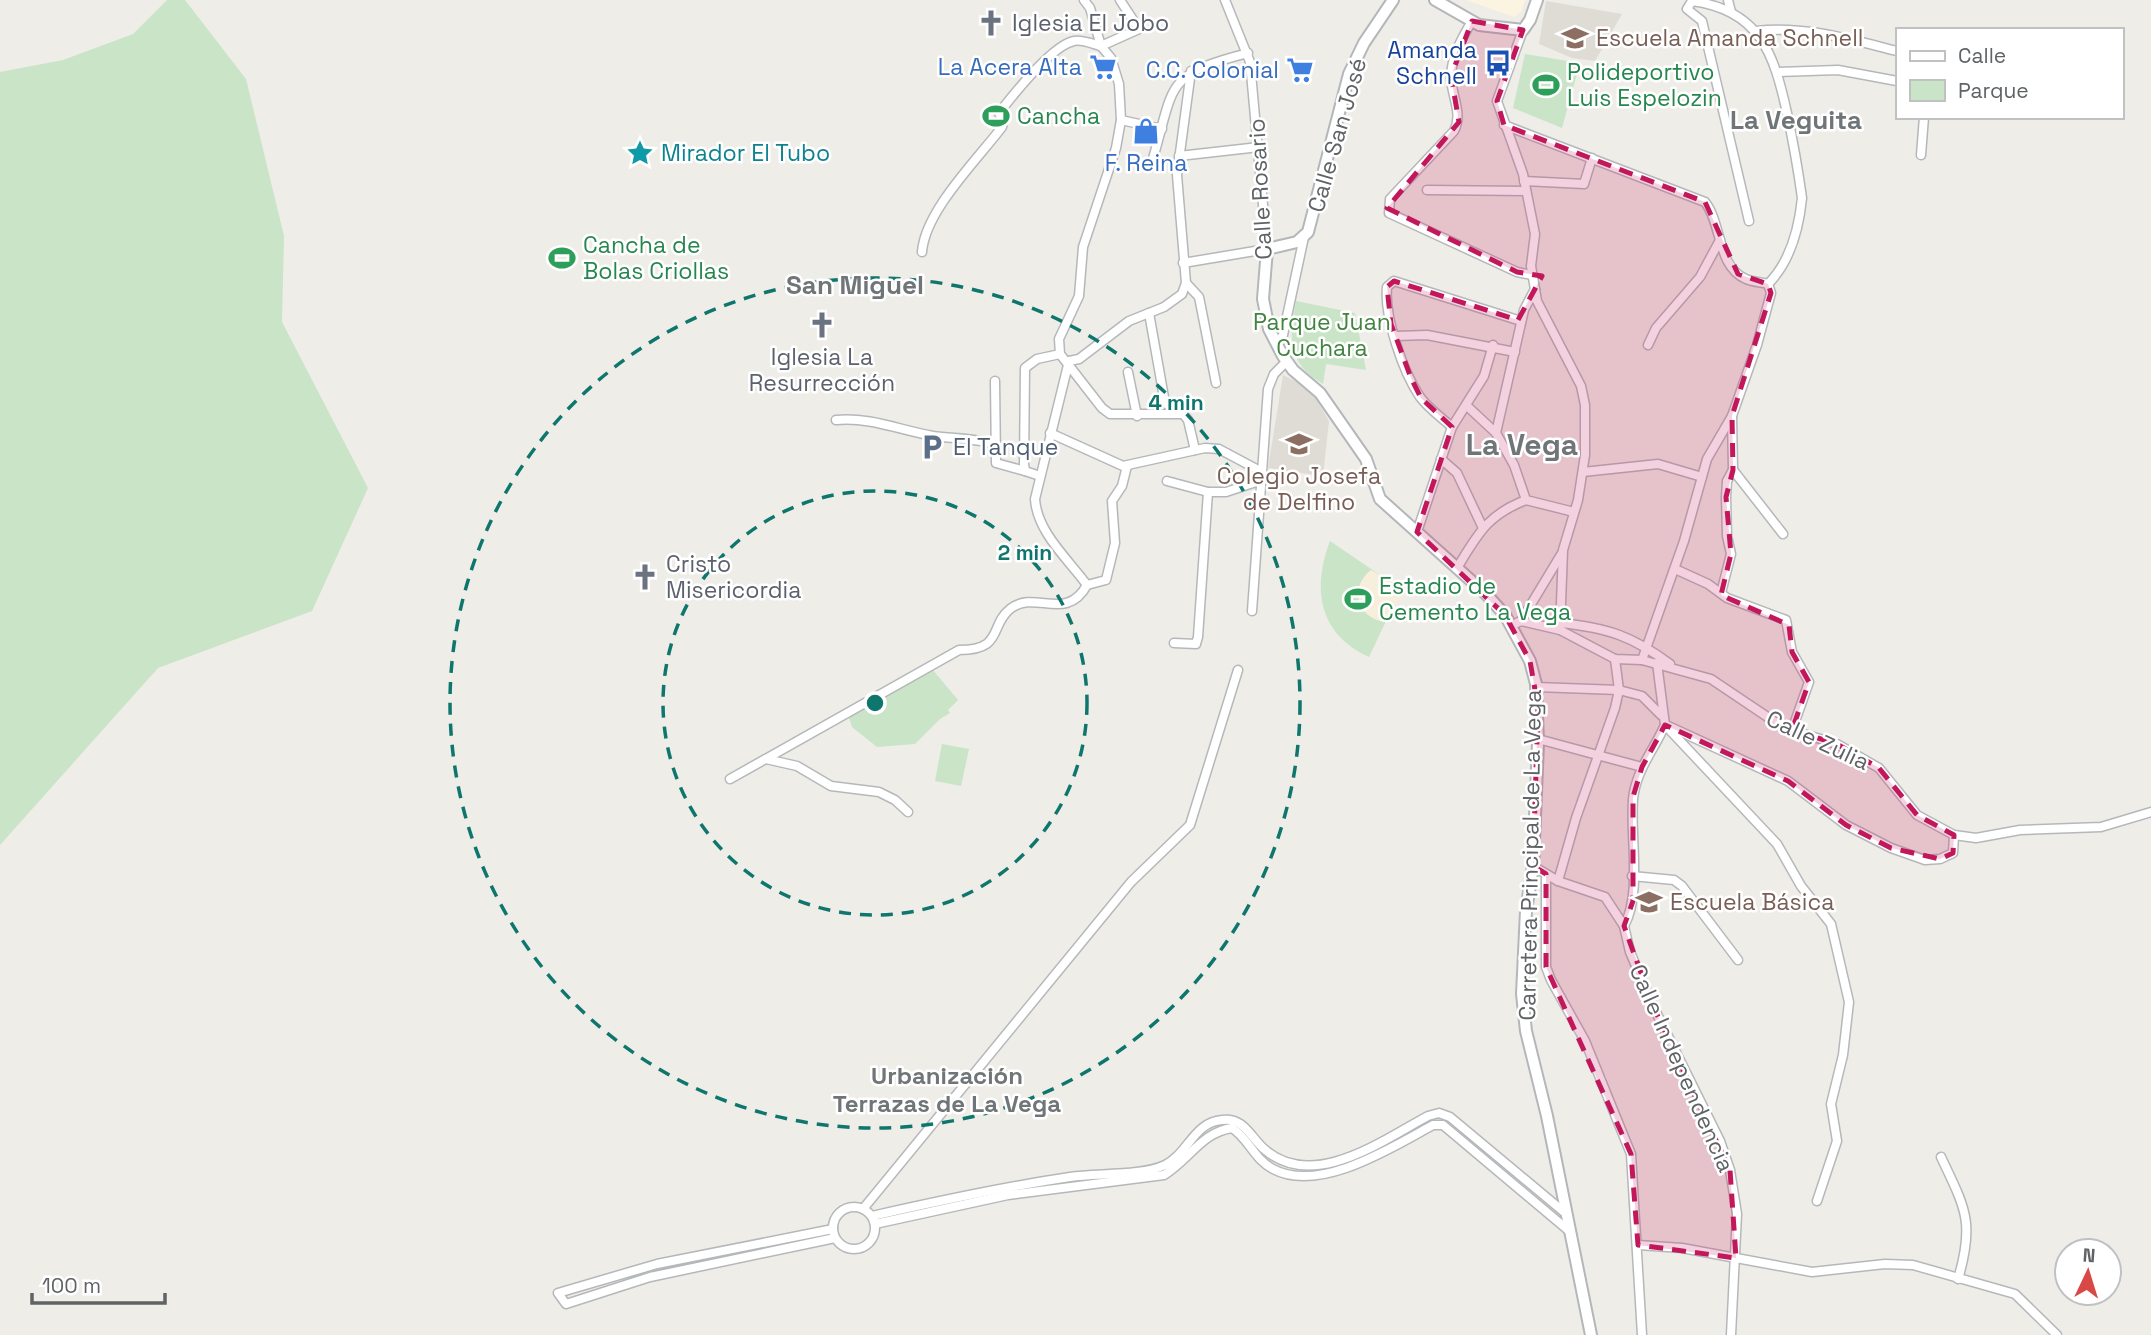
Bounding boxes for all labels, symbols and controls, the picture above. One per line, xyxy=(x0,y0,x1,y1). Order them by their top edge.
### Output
church icon: Iglesia El Jobo xyxy=(976,8,1006,38)
place label: Iglesia El Jobo xyxy=(1012,8,1169,38)
school or university icon: Escuela Amanda Schnell xyxy=(1560,23,1590,53)
place label: Escuela Amanda Schnell xyxy=(1596,23,1863,53)
legend xyxy=(1896,28,2123,119)
place label: Amanda Schnell xyxy=(1387,35,1477,91)
text: Calle xyxy=(1958,42,2006,69)
bus stop icon: Amanda Schnell xyxy=(1483,48,1513,78)
place label: La Acera Alta xyxy=(938,52,1082,82)
supermarket icon: La Acera Alta xyxy=(1088,52,1118,82)
street label: Calle San José xyxy=(1301,54,1373,216)
place label: C.C. Colonial xyxy=(1146,55,1279,85)
supermarket icon: C.C. Colonial xyxy=(1285,55,1315,85)
place label: Polideportivo Luis Espelozin xyxy=(1567,57,1722,113)
sports icon: Polideportivo Luis Espelozin xyxy=(1531,70,1561,100)
text: Parque xyxy=(1958,77,2029,104)
sports icon: Cancha xyxy=(981,101,1011,131)
place label: Cancha xyxy=(1017,101,1100,131)
district label: La Veguita xyxy=(1730,103,1862,137)
shop icon: F. Reina xyxy=(1131,116,1161,146)
street label: Calle Rosario xyxy=(1241,118,1279,260)
place icon: Mirador El Tubo xyxy=(625,138,655,168)
place label: Mirador El Tubo xyxy=(661,138,830,168)
place label: F. Reina xyxy=(1105,148,1187,178)
place label: Cancha de Bolas Criollas xyxy=(583,230,729,286)
sports icon: Cancha de Bolas Criollas xyxy=(547,243,577,273)
district label: San Miguel xyxy=(786,268,924,302)
park label: Parque Juan Cuchara xyxy=(1253,307,1391,363)
church icon: Iglesia La Resurrección xyxy=(807,310,837,340)
place label: Iglesia La Resurrección xyxy=(749,342,895,398)
text: 4 min xyxy=(1148,389,1204,416)
district label: La Vega xyxy=(1466,425,1578,464)
school or university icon: Colegio Josefa de Delfino xyxy=(1284,429,1314,459)
parking icon: El Tanque xyxy=(917,432,947,462)
place label: El Tanque xyxy=(953,432,1058,462)
place label: Colegio Josefa de Delfino xyxy=(1217,461,1381,517)
text: 2 min xyxy=(998,539,1052,566)
place label: Cristo Misericordia xyxy=(666,549,801,605)
church icon: Cristo Misericordia xyxy=(630,562,660,592)
place label: Estadio de Cemento La Vega xyxy=(1379,571,1571,627)
sports icon: Estadio de Cemento La Vega xyxy=(1343,584,1373,614)
street label: Carretera Principal de La Vega xyxy=(1512,689,1548,1021)
centre of rings xyxy=(863,691,887,715)
street label: Calle Zulia xyxy=(1762,703,1874,777)
school or university icon: Escuela Básica xyxy=(1634,887,1664,917)
place label: Escuela Básica xyxy=(1670,887,1834,917)
street label: Calle Independencia xyxy=(1623,959,1741,1177)
district label: Urbanización Terrazas de La Vega xyxy=(833,1060,1061,1119)
north arrow xyxy=(2053,1237,2123,1307)
text: N xyxy=(2082,1243,2096,1268)
scale bar xyxy=(32,1262,164,1306)
text: 100 m xyxy=(42,1272,101,1299)

